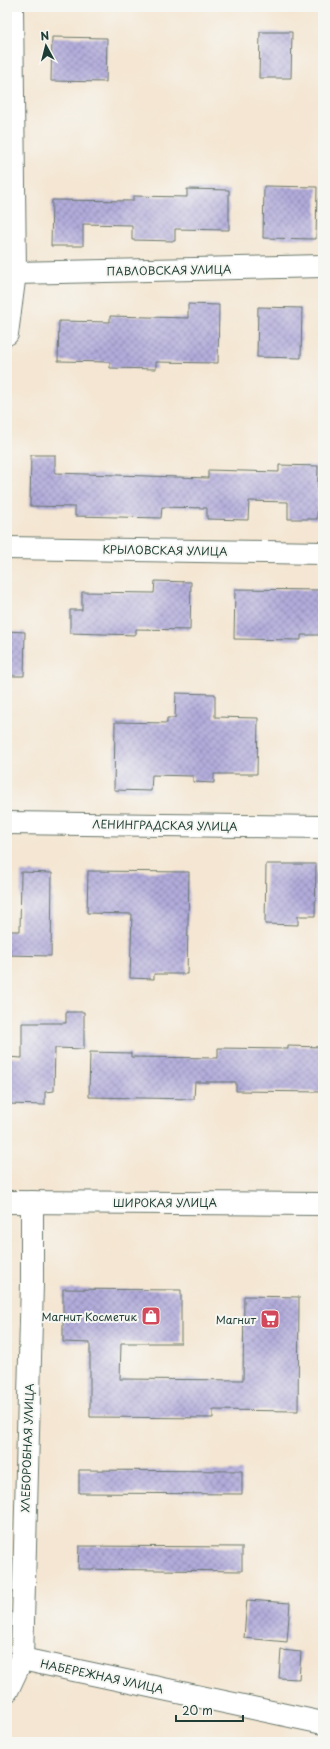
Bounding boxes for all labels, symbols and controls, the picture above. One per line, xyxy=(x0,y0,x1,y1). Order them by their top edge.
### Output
north arrow xyxy=(26,26,66,66)
text: N xyxy=(39,27,50,45)
street label: ПАВЛОВСКАЯ УЛИЦА xyxy=(106,260,232,280)
street label: КРЫЛОВСКАЯ УЛИЦА xyxy=(102,540,228,560)
street label: ЛЕНИНГРАДСКАЯ УЛИЦА xyxy=(92,815,238,835)
street label: ШИРОКАЯ УЛИЦА xyxy=(113,1194,217,1211)
shop icon: Магнит Косметик xyxy=(140,1305,162,1327)
place label: Магнит Косметик xyxy=(41,1308,137,1325)
supermarket icon: Магнит xyxy=(259,1308,281,1330)
place label: Магнит xyxy=(216,1311,257,1328)
street label: ХЛЕБОРОБНАЯ УЛИЦА xyxy=(16,1383,38,1513)
street label: НАБЕРЕЖНАЯ УЛИЦА xyxy=(39,1655,166,1697)
scale bar xyxy=(176,1697,243,1723)
text: 20 m xyxy=(182,1701,213,1719)

